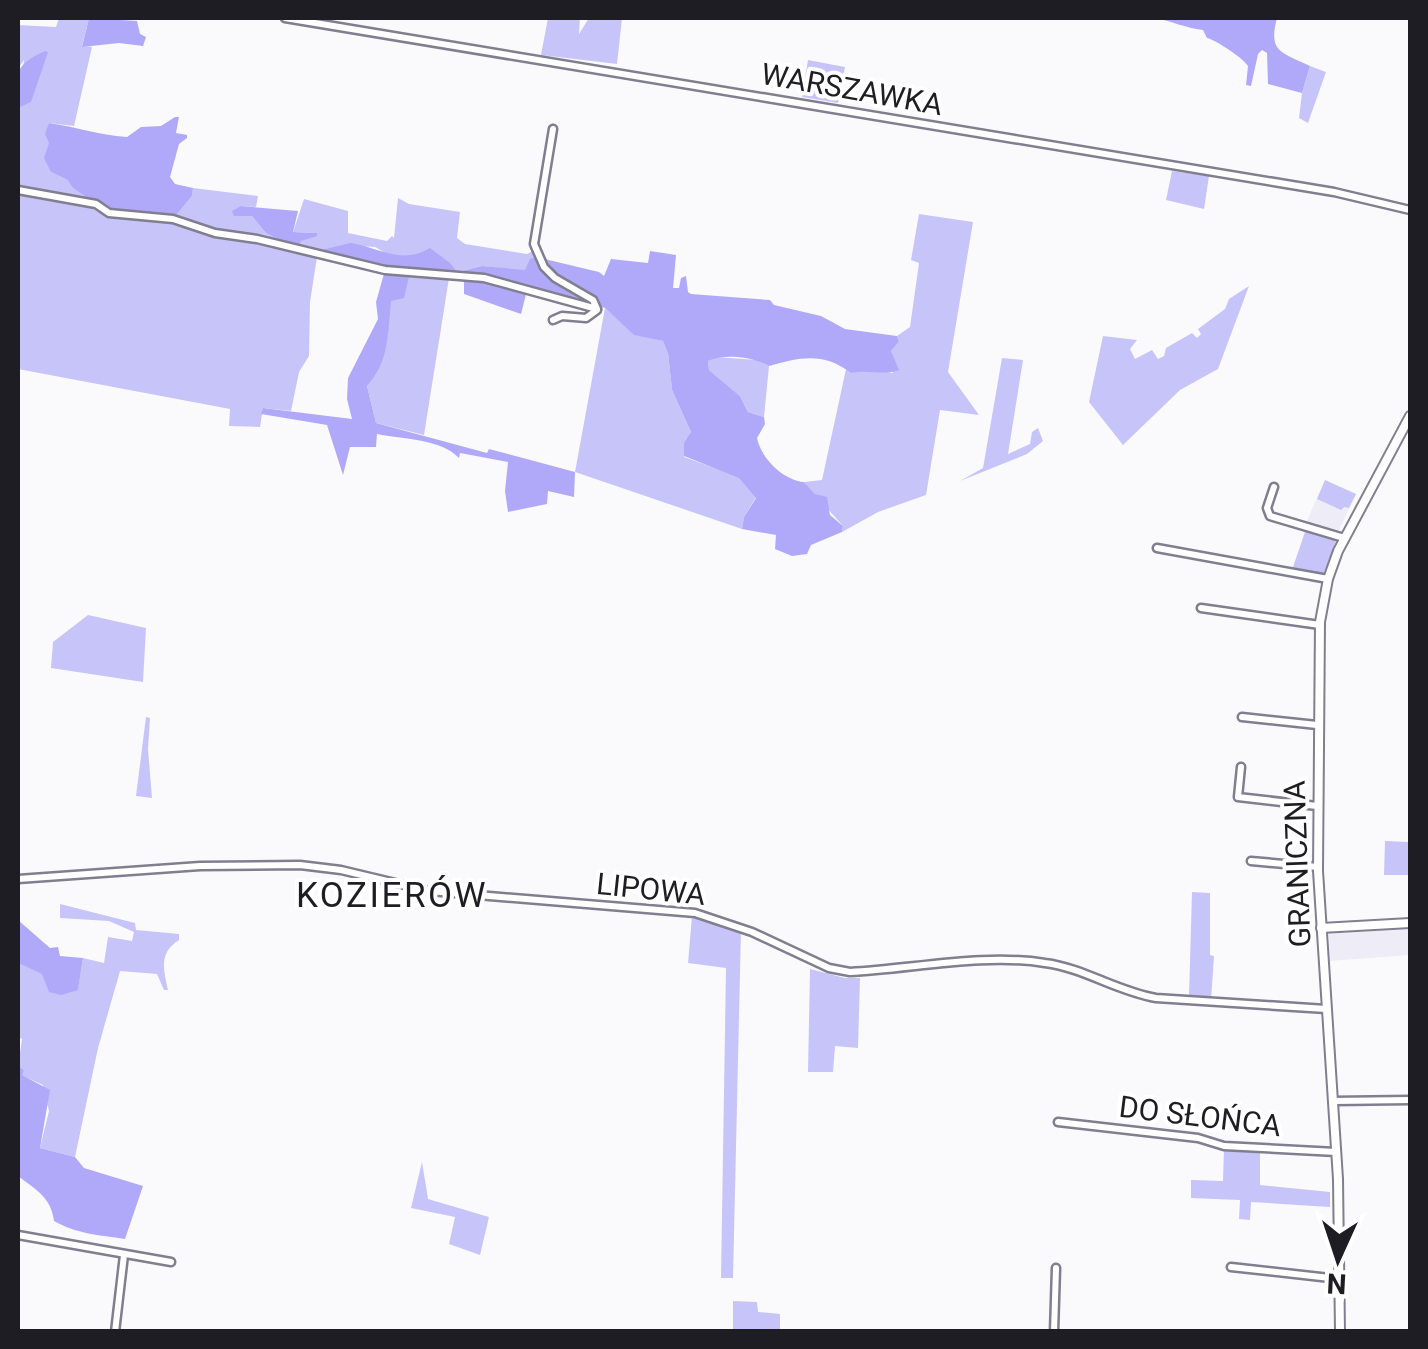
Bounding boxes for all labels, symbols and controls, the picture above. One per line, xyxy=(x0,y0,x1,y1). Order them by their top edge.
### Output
street label: WARSZAWKA xyxy=(759,56,946,122)
street label: GRANICZNA xyxy=(1277,780,1317,948)
street label: LIPOWA xyxy=(595,866,708,912)
district label: KOZIERÓW xyxy=(296,875,488,916)
street label: DO SŁOŃCA xyxy=(1117,1089,1283,1143)
north arrow xyxy=(1288,1209,1388,1309)
text: N xyxy=(1326,1266,1347,1300)

